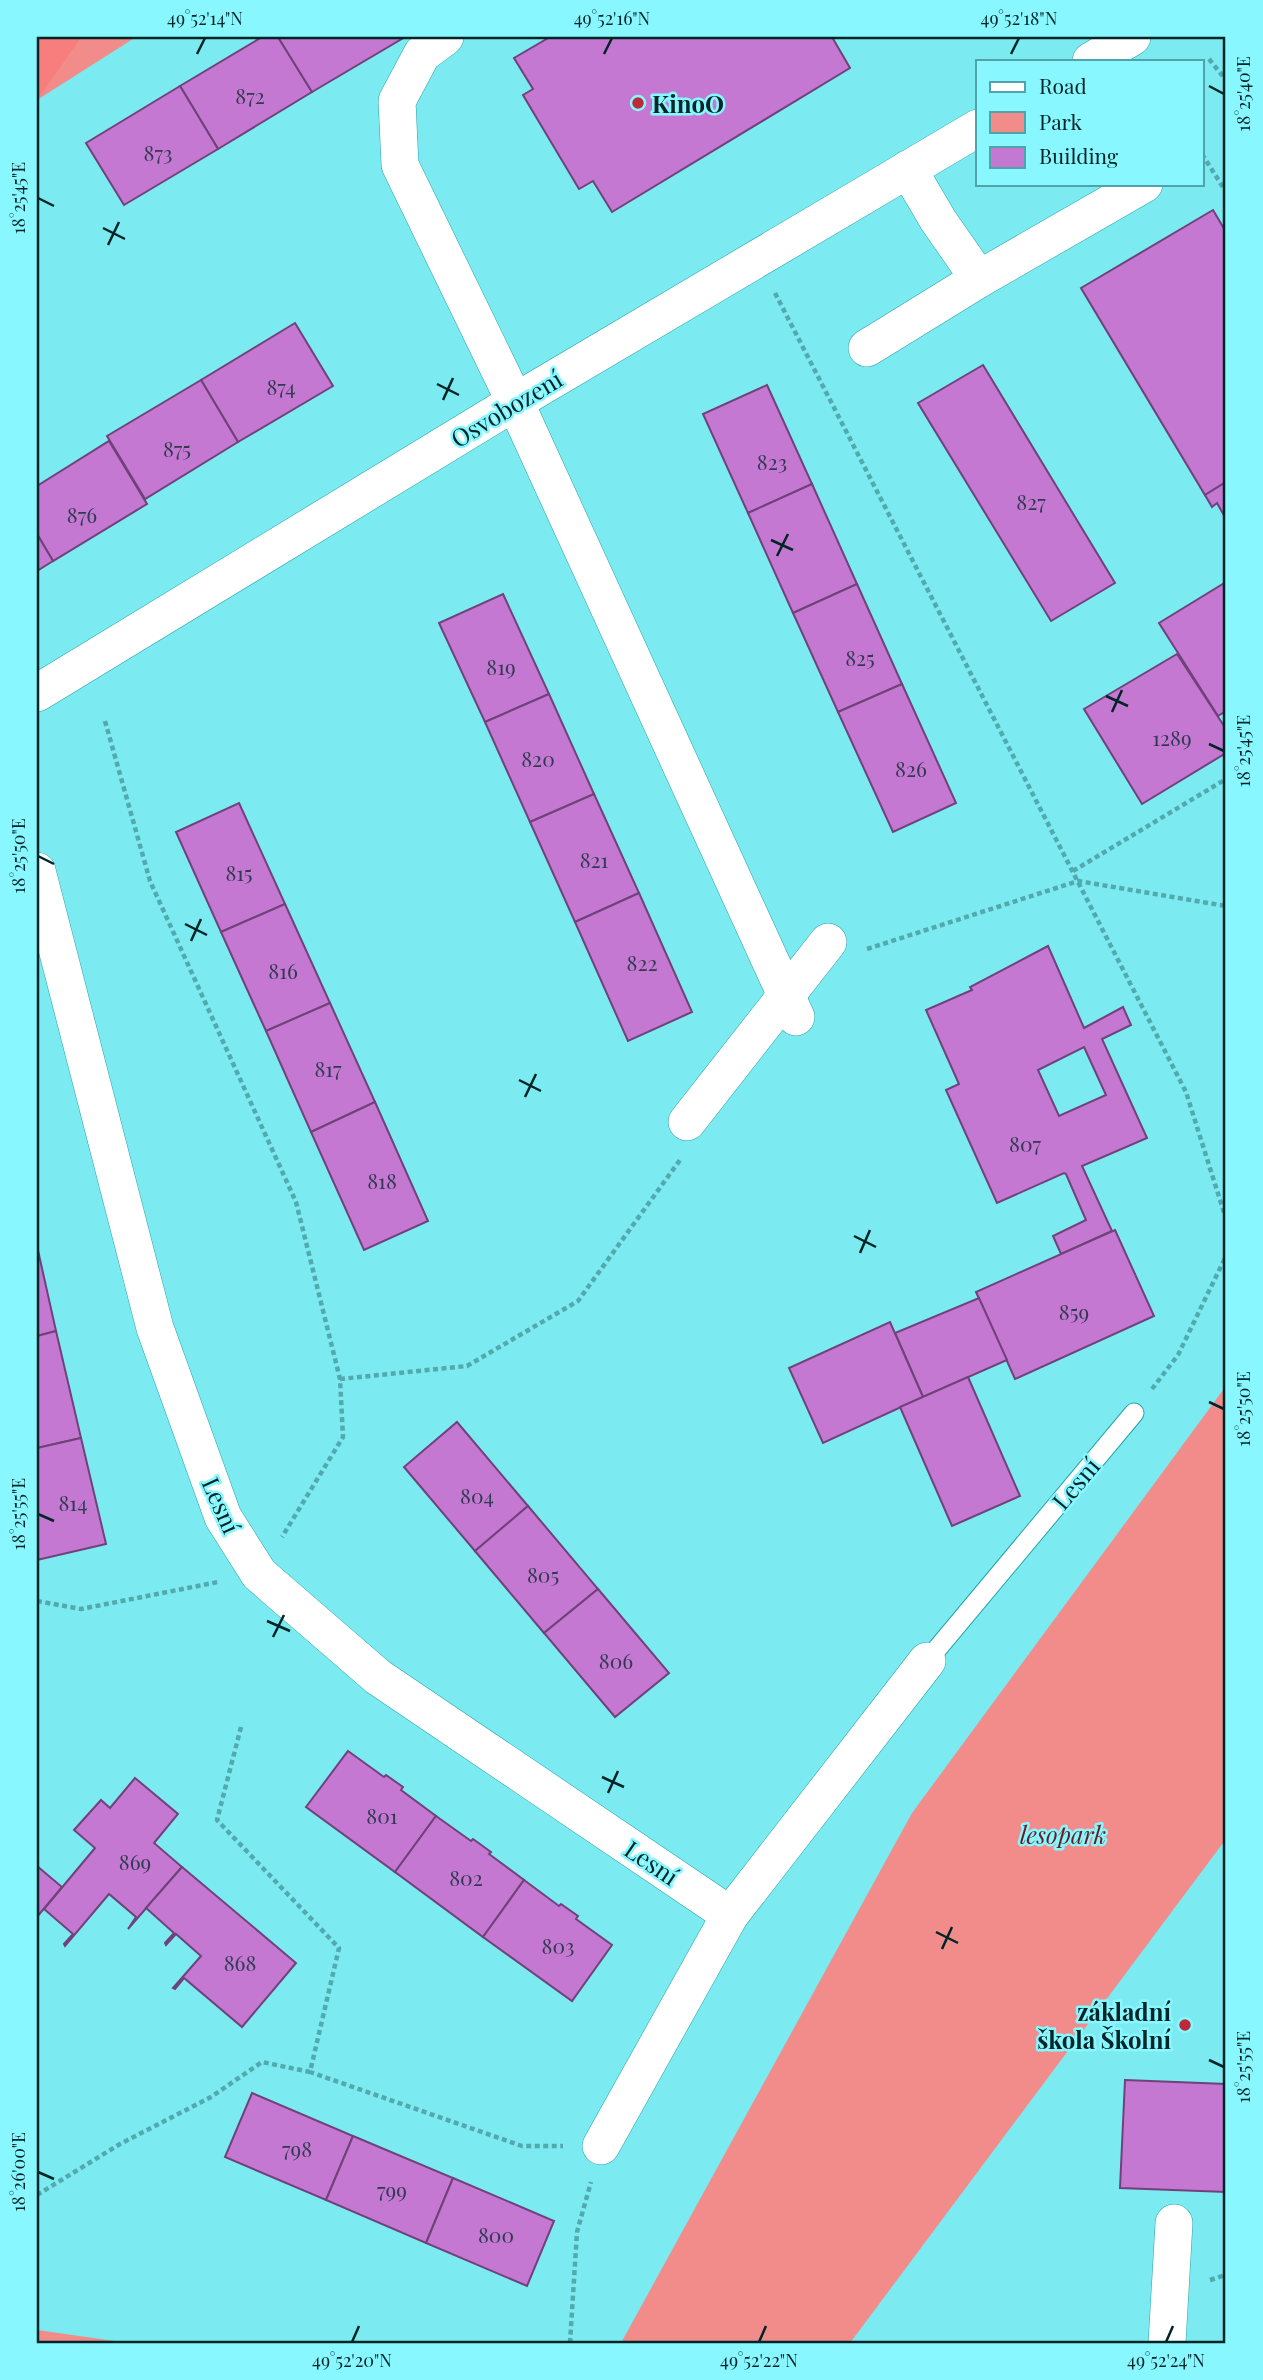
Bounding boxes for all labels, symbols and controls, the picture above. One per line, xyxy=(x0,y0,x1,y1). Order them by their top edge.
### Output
text: 49°52'14"N xyxy=(167,6,243,30)
text: 49°52'16"N xyxy=(574,6,651,30)
text: 49°52'18"N xyxy=(981,6,1058,30)
text: 18°25'40"E xyxy=(1231,56,1255,132)
legend xyxy=(976,60,1204,186)
text: Road xyxy=(1039,71,1087,99)
house number: 872 xyxy=(235,81,265,109)
place label: KinoO xyxy=(652,87,724,119)
marker: KinoO xyxy=(630,95,646,111)
text: Park xyxy=(1039,107,1083,135)
house number: 873 xyxy=(144,138,172,166)
text: Building xyxy=(1039,141,1118,169)
text: 18°25'45"E xyxy=(6,162,30,234)
street label: Osvobození xyxy=(444,362,568,454)
house number: 874 xyxy=(266,372,296,400)
house number: 875 xyxy=(163,434,191,462)
house number: 823 xyxy=(757,447,787,475)
house number: 827 xyxy=(1016,487,1046,515)
house number: 876 xyxy=(67,500,97,528)
house number: 825 xyxy=(845,643,875,671)
house number: 819 xyxy=(486,652,516,680)
text: 18°25'45"E xyxy=(1231,715,1255,787)
house number: 1289 xyxy=(1152,723,1192,751)
house number: 820 xyxy=(521,744,555,772)
house number: 826 xyxy=(895,754,927,782)
text: 18°25'50"E xyxy=(6,818,30,894)
house number: 821 xyxy=(580,845,609,873)
house number: 815 xyxy=(225,858,253,886)
house number: 822 xyxy=(626,948,658,976)
house number: 816 xyxy=(268,956,298,984)
house number: 817 xyxy=(314,1054,342,1082)
house number: 807 xyxy=(1009,1129,1041,1157)
house number: 818 xyxy=(367,1166,397,1194)
house number: 859 xyxy=(1059,1297,1089,1325)
text: 18°25'50"E xyxy=(1231,1371,1255,1447)
street label: Lesní xyxy=(1044,1450,1106,1516)
street label: Lesní xyxy=(196,1472,248,1538)
text: 18°25'55"E xyxy=(6,1478,30,1550)
house number: 804 xyxy=(460,1481,494,1509)
house number: 814 xyxy=(58,1488,88,1516)
house number: 805 xyxy=(527,1560,559,1588)
house number: 806 xyxy=(599,1646,633,1674)
house number: 801 xyxy=(366,1801,398,1829)
park label: lesopark xyxy=(1020,1818,1106,1850)
street label: Lesní xyxy=(619,1832,685,1892)
house number: 869 xyxy=(119,1847,151,1875)
house number: 802 xyxy=(449,1863,483,1891)
house number: 803 xyxy=(542,1931,575,1959)
house number: 868 xyxy=(224,1948,256,1976)
place label: základní škola Školní xyxy=(1037,1995,1171,2055)
marker: základní škola Školní xyxy=(1177,2017,1193,2033)
text: 18°25'55"E xyxy=(1231,2031,1255,2103)
text: 18°26'00"E xyxy=(6,2132,30,2212)
house number: 798 xyxy=(282,2134,312,2162)
house number: 799 xyxy=(377,2175,407,2203)
house number: 800 xyxy=(478,2220,514,2248)
text: 49°52'20"N xyxy=(312,2348,392,2372)
text: 49°52'22"N xyxy=(720,2348,798,2372)
text: 49°52'24"N xyxy=(1127,2348,1205,2372)

